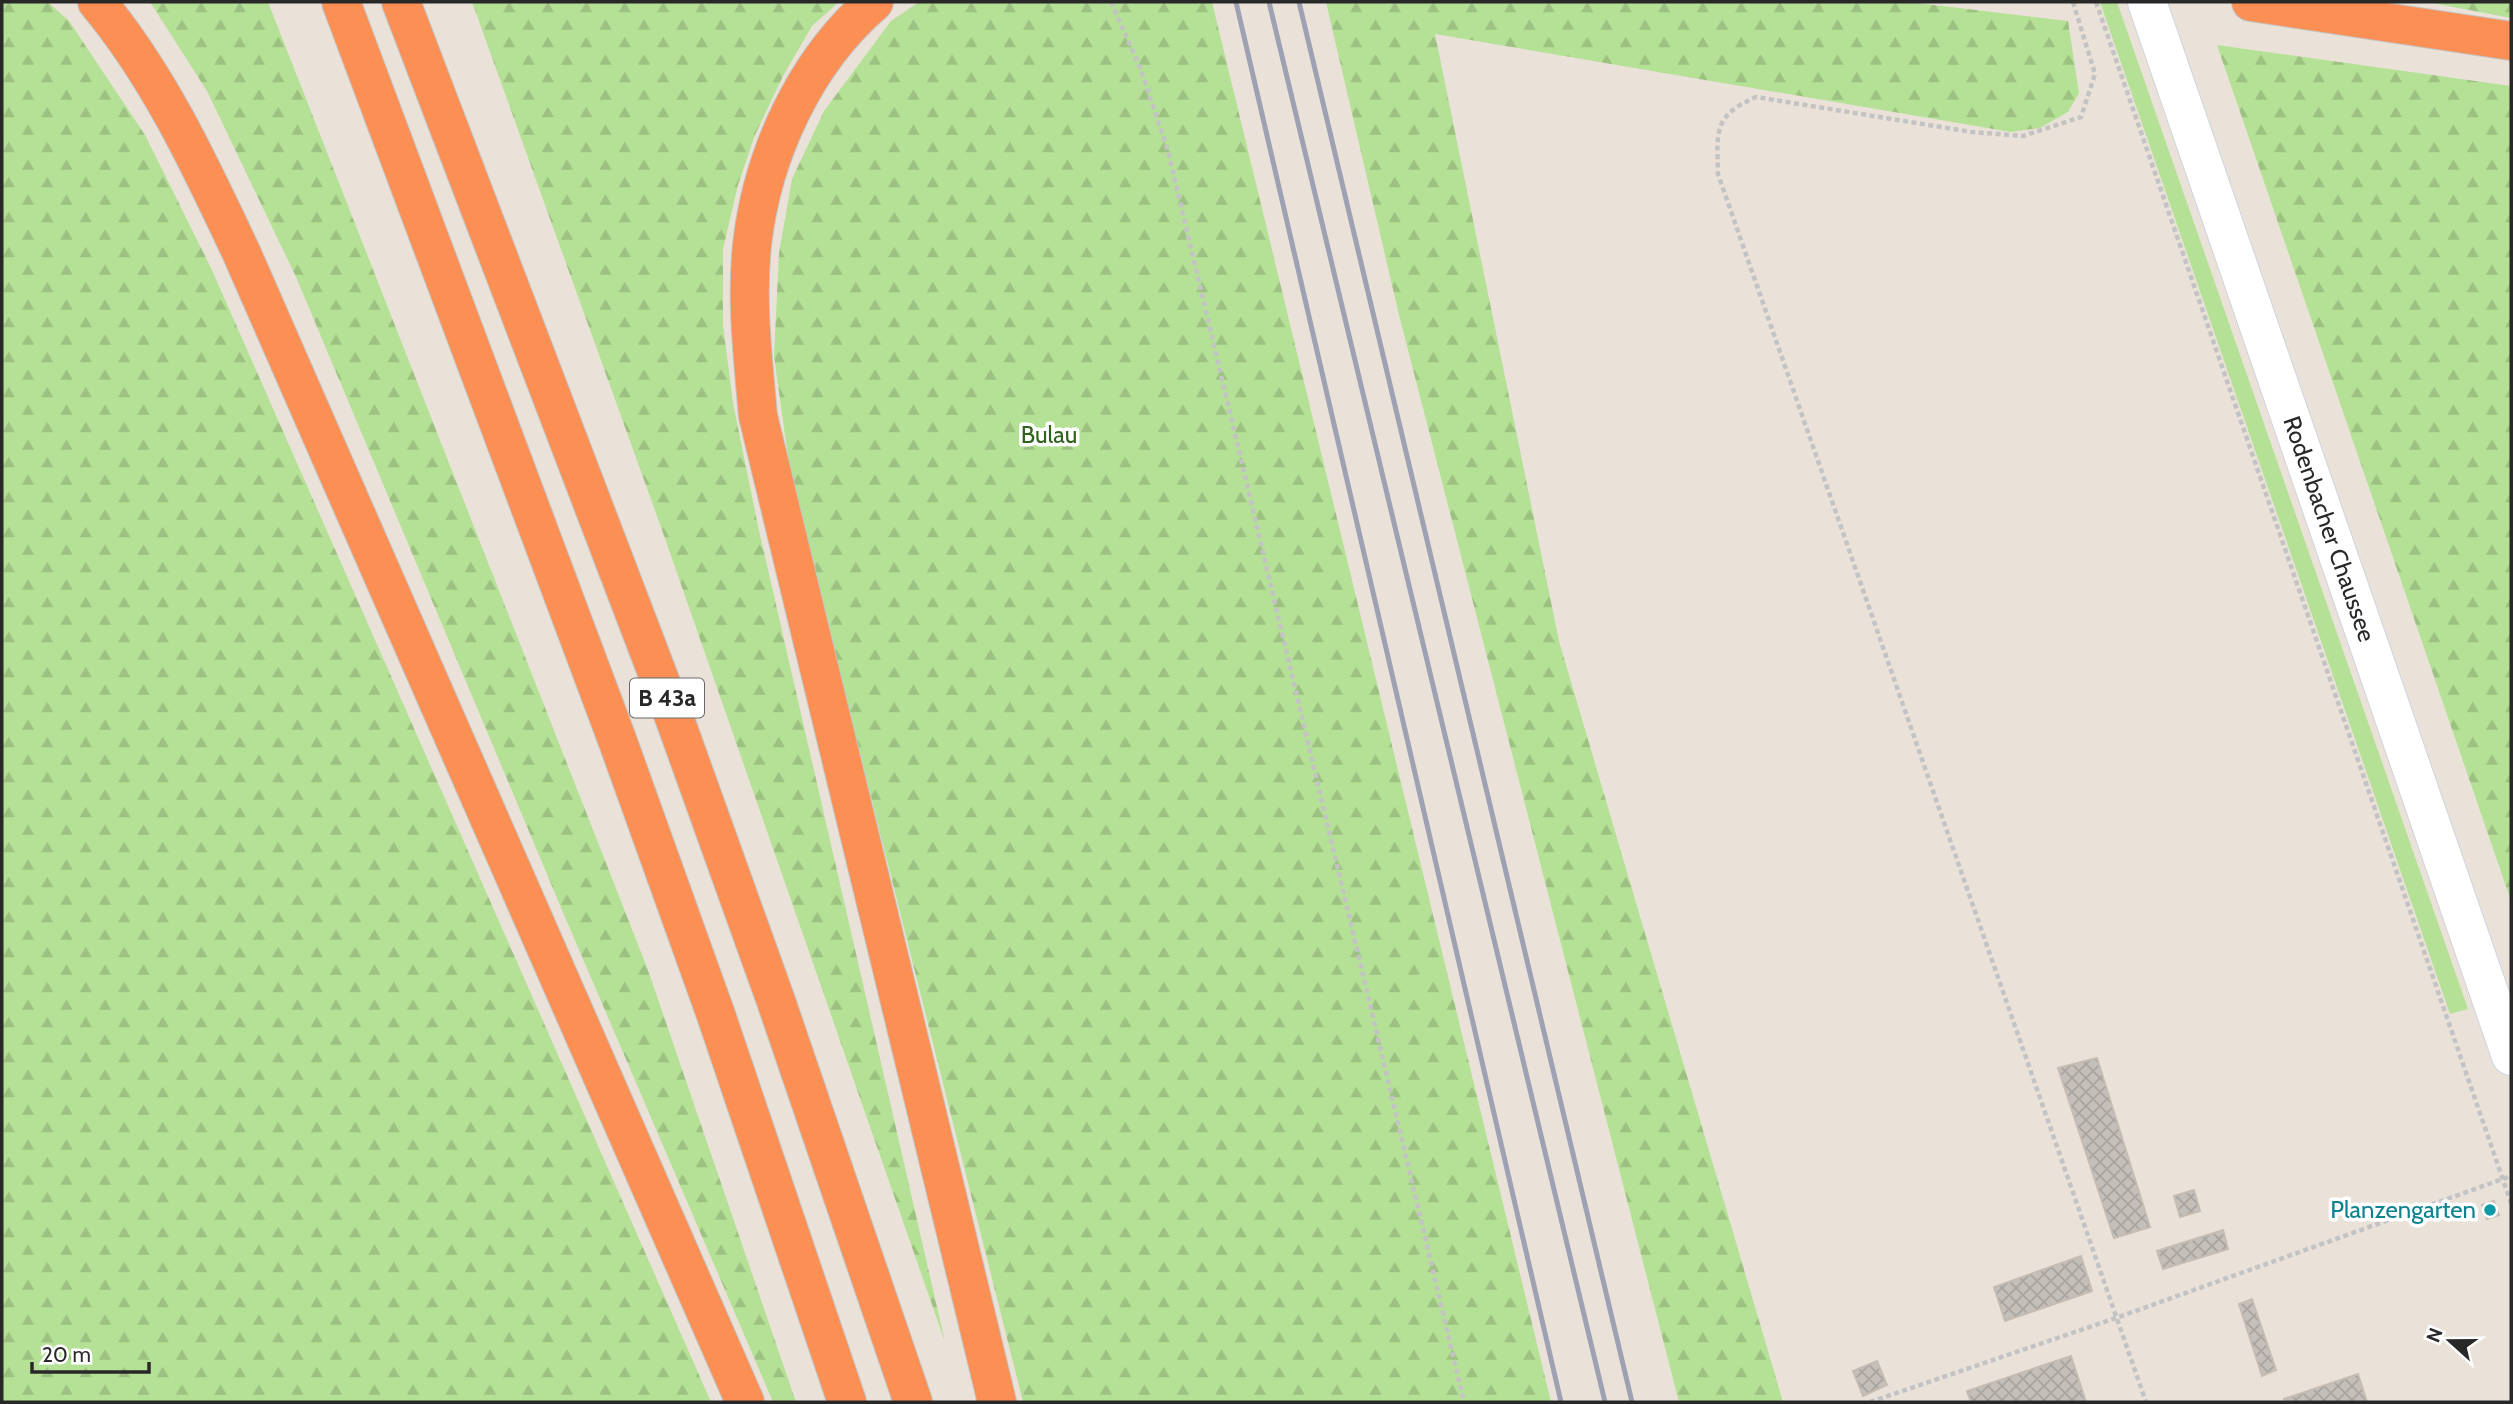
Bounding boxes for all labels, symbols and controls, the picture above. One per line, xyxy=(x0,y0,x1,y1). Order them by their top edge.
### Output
street label: Rodenbacher Chaussee xyxy=(2277,412,2382,645)
park label: Bulau xyxy=(1021,420,1077,449)
road number: B 43a xyxy=(630,678,704,718)
place label: Planzengarten xyxy=(2330,1195,2476,1224)
marker: Planzengarten xyxy=(2482,1202,2498,1218)
north arrow xyxy=(2415,1306,2485,1376)
text: N xyxy=(2421,1325,2448,1345)
scale bar xyxy=(32,1330,149,1374)
text: 20 m xyxy=(42,1342,91,1367)

